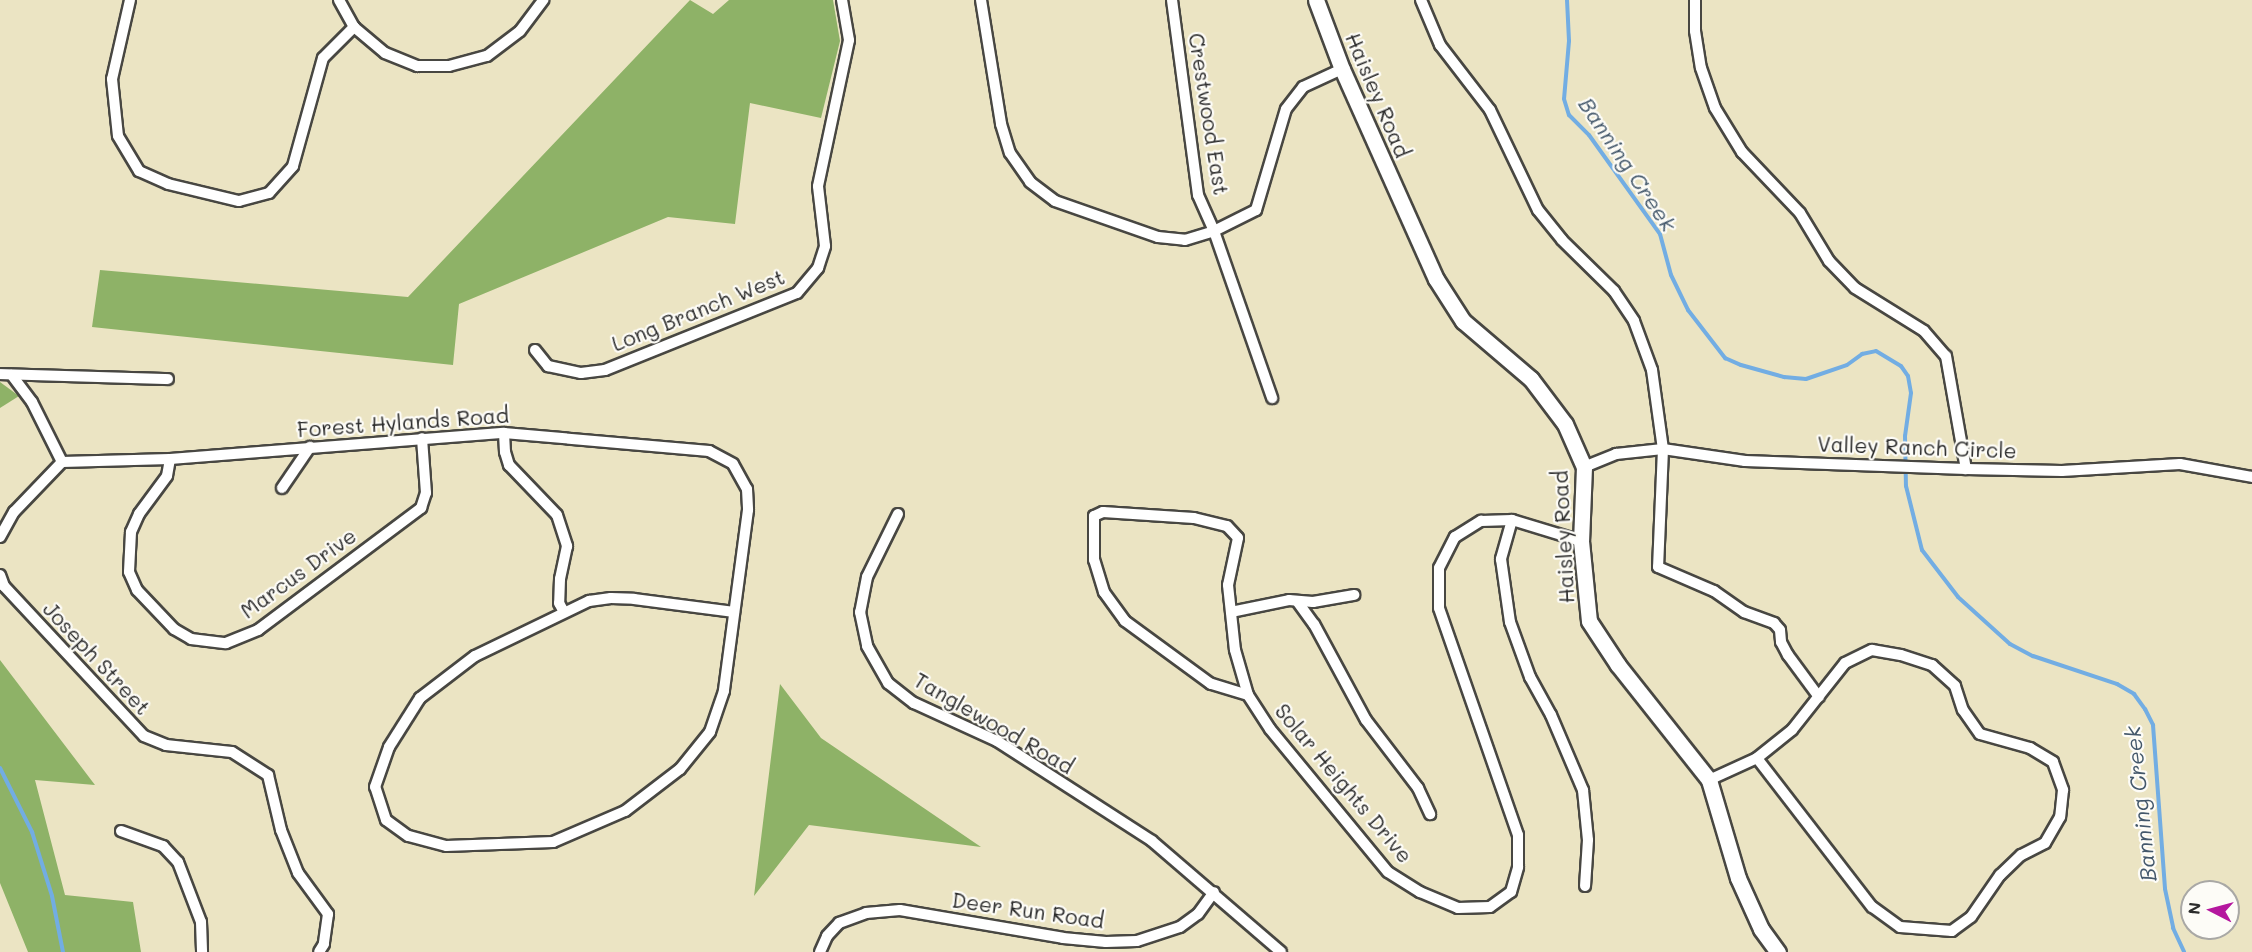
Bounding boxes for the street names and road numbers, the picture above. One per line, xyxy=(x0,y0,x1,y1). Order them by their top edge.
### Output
street label: Haisley Road xyxy=(1340,29,1416,161)
street label: Crestwood East xyxy=(1184,31,1234,197)
street label: Long Branch West xyxy=(608,264,788,356)
street label: Forest Hylands Road xyxy=(296,402,510,442)
street label: Valley Ranch Circle xyxy=(1817,431,2017,463)
street label: Haisley Road xyxy=(1547,470,1579,604)
street label: Marcus Drive xyxy=(235,523,361,623)
street label: Joseph Street xyxy=(38,596,156,720)
street label: Tanglewood Road xyxy=(910,667,1078,779)
street label: Solar Heights Drive xyxy=(1270,698,1418,868)
street label: Deer Run Road xyxy=(950,887,1106,933)

